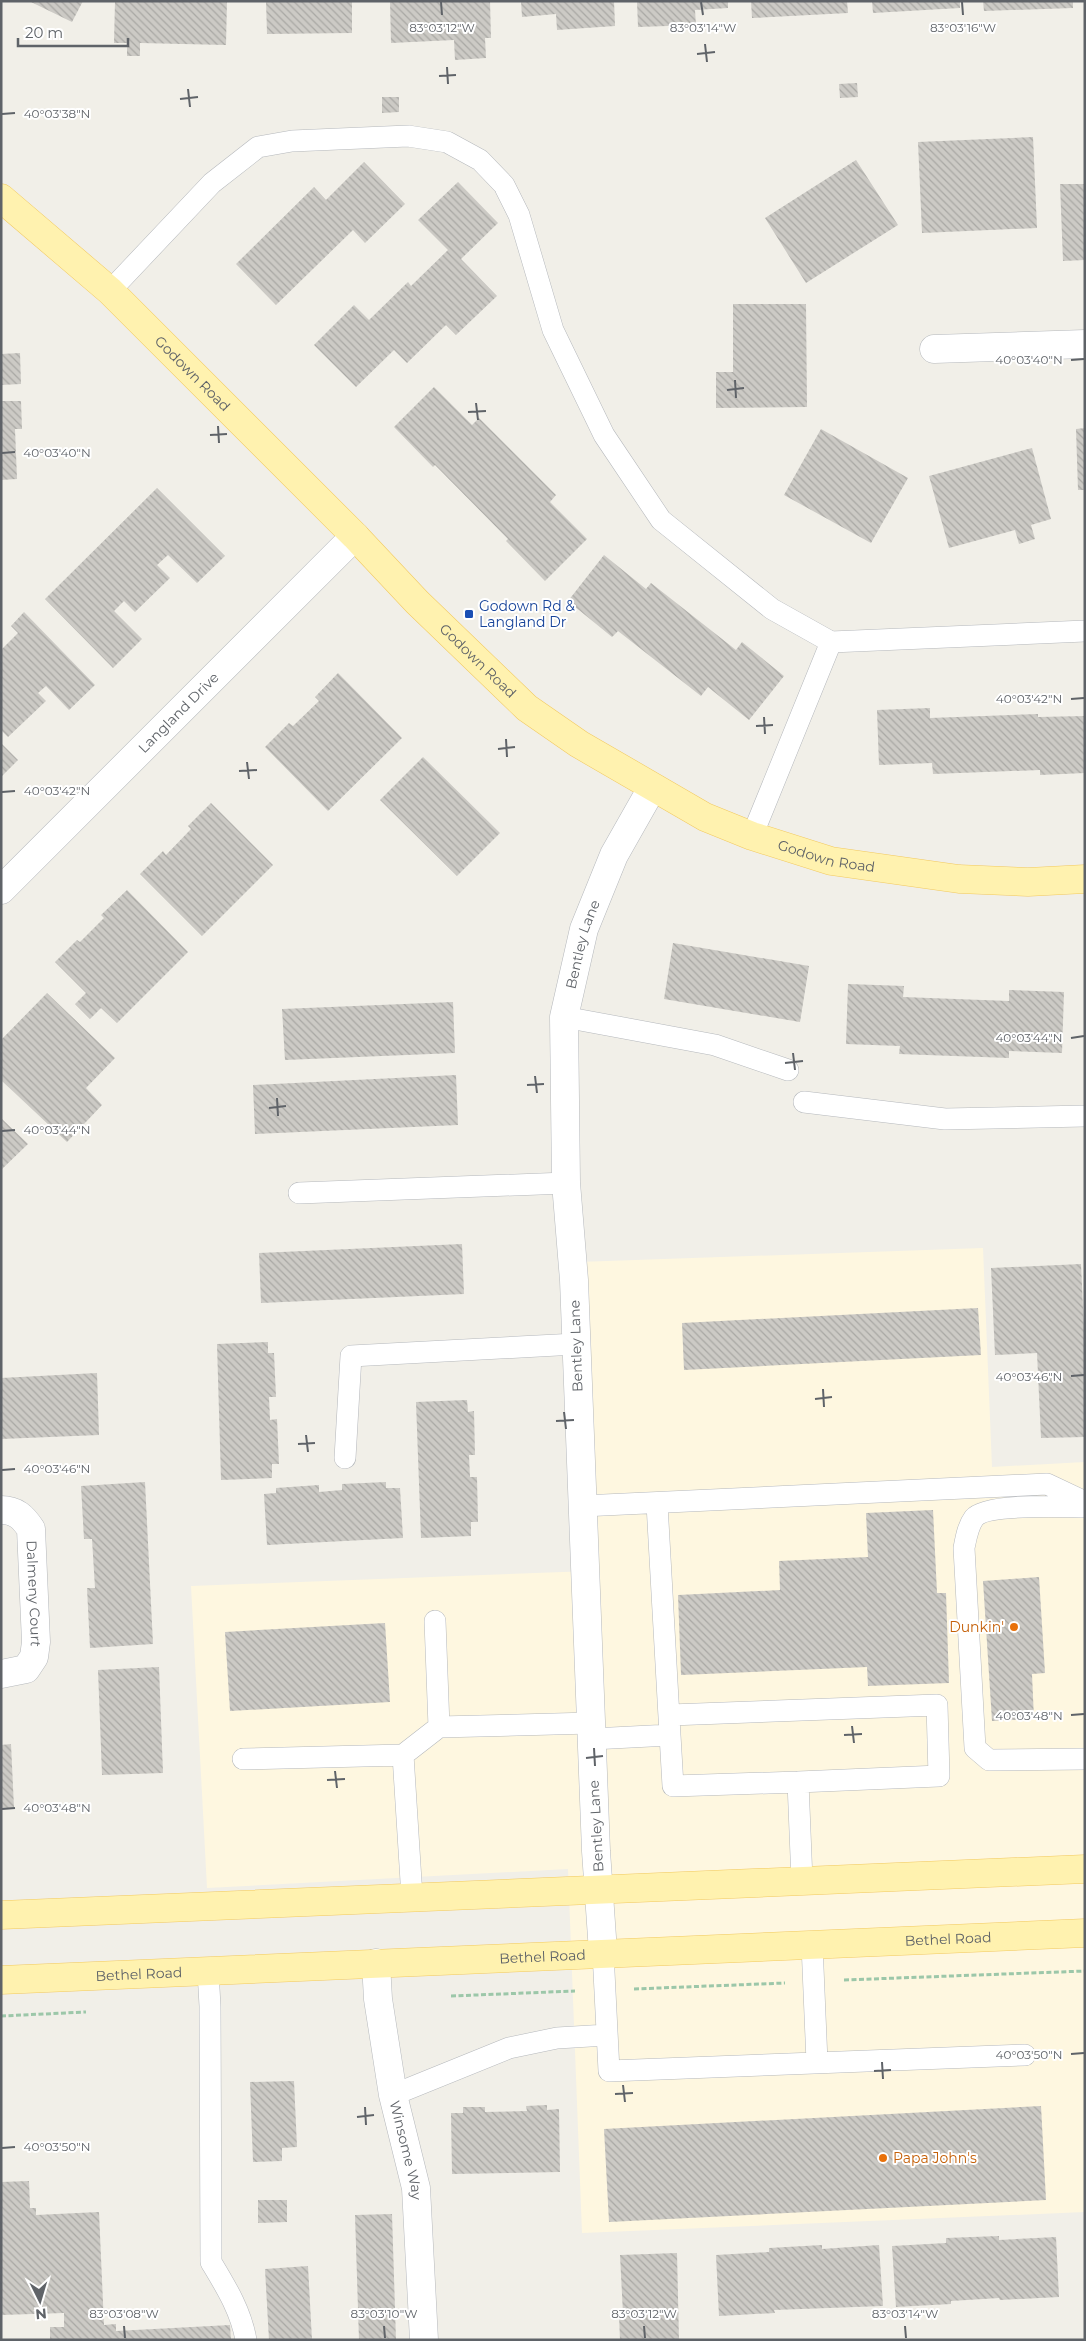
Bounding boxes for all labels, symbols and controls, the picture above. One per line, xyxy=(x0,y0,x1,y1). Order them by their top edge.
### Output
scale bar xyxy=(18,15,128,47)
text: 83°03'12"W xyxy=(409,20,475,35)
text: 83°03'14"W xyxy=(670,20,736,35)
text: 83°03'16"W xyxy=(930,20,996,35)
text: 20 m xyxy=(25,23,63,42)
text: 40°03'38"N xyxy=(24,106,90,121)
street label: Godown Road xyxy=(151,332,234,415)
text: 40°03'40"N xyxy=(995,352,1063,367)
text: 40°03'40"N xyxy=(23,445,91,460)
place label: Godown Rd & Langland Dr xyxy=(479,597,575,631)
marker: Godown Rd & Langland Dr xyxy=(463,608,475,620)
street label: Godown Road xyxy=(436,620,520,702)
street label: Langland Drive xyxy=(134,668,223,757)
text: 40°03'42"N xyxy=(996,691,1062,706)
text: 40°03'42"N xyxy=(24,783,90,798)
street label: Godown Road xyxy=(775,836,876,876)
street label: Bentley Lane xyxy=(562,897,604,991)
text: 40°03'44"N xyxy=(995,1030,1063,1045)
text: 40°03'44"N xyxy=(23,1122,91,1137)
street label: Bentley Lane xyxy=(565,1300,587,1392)
text: 40°03'46"N xyxy=(996,1369,1062,1384)
text: 40°03'46"N xyxy=(24,1461,90,1476)
street label: Dalmeny Court xyxy=(23,1540,45,1648)
place label: Dunkin' xyxy=(949,1618,1004,1636)
marker: Dunkin' xyxy=(1008,1621,1020,1633)
text: 40°03'48"N xyxy=(995,1708,1063,1723)
street label: Bentley Lane xyxy=(585,1780,607,1872)
text: 40°03'48"N xyxy=(23,1800,91,1815)
street label: Bethel Road xyxy=(904,1928,992,1950)
street label: Bethel Road xyxy=(499,1946,586,1967)
street label: Bethel Road xyxy=(95,1963,183,1985)
text: 40°03'50"N xyxy=(995,2047,1063,2062)
street label: Winsome Way xyxy=(386,2099,426,2201)
text: 40°03'50"N xyxy=(23,2139,91,2154)
place label: Papa John's xyxy=(893,2149,977,2167)
marker: Papa John's xyxy=(877,2152,889,2164)
north arrow xyxy=(15,2276,65,2326)
text: N xyxy=(35,2304,48,2323)
text: 83°03'08"W xyxy=(89,2306,159,2321)
text: 83°03'10"W xyxy=(351,2306,417,2321)
text: 83°03'12"W xyxy=(611,2306,677,2321)
text: 83°03'14"W xyxy=(872,2306,938,2321)

